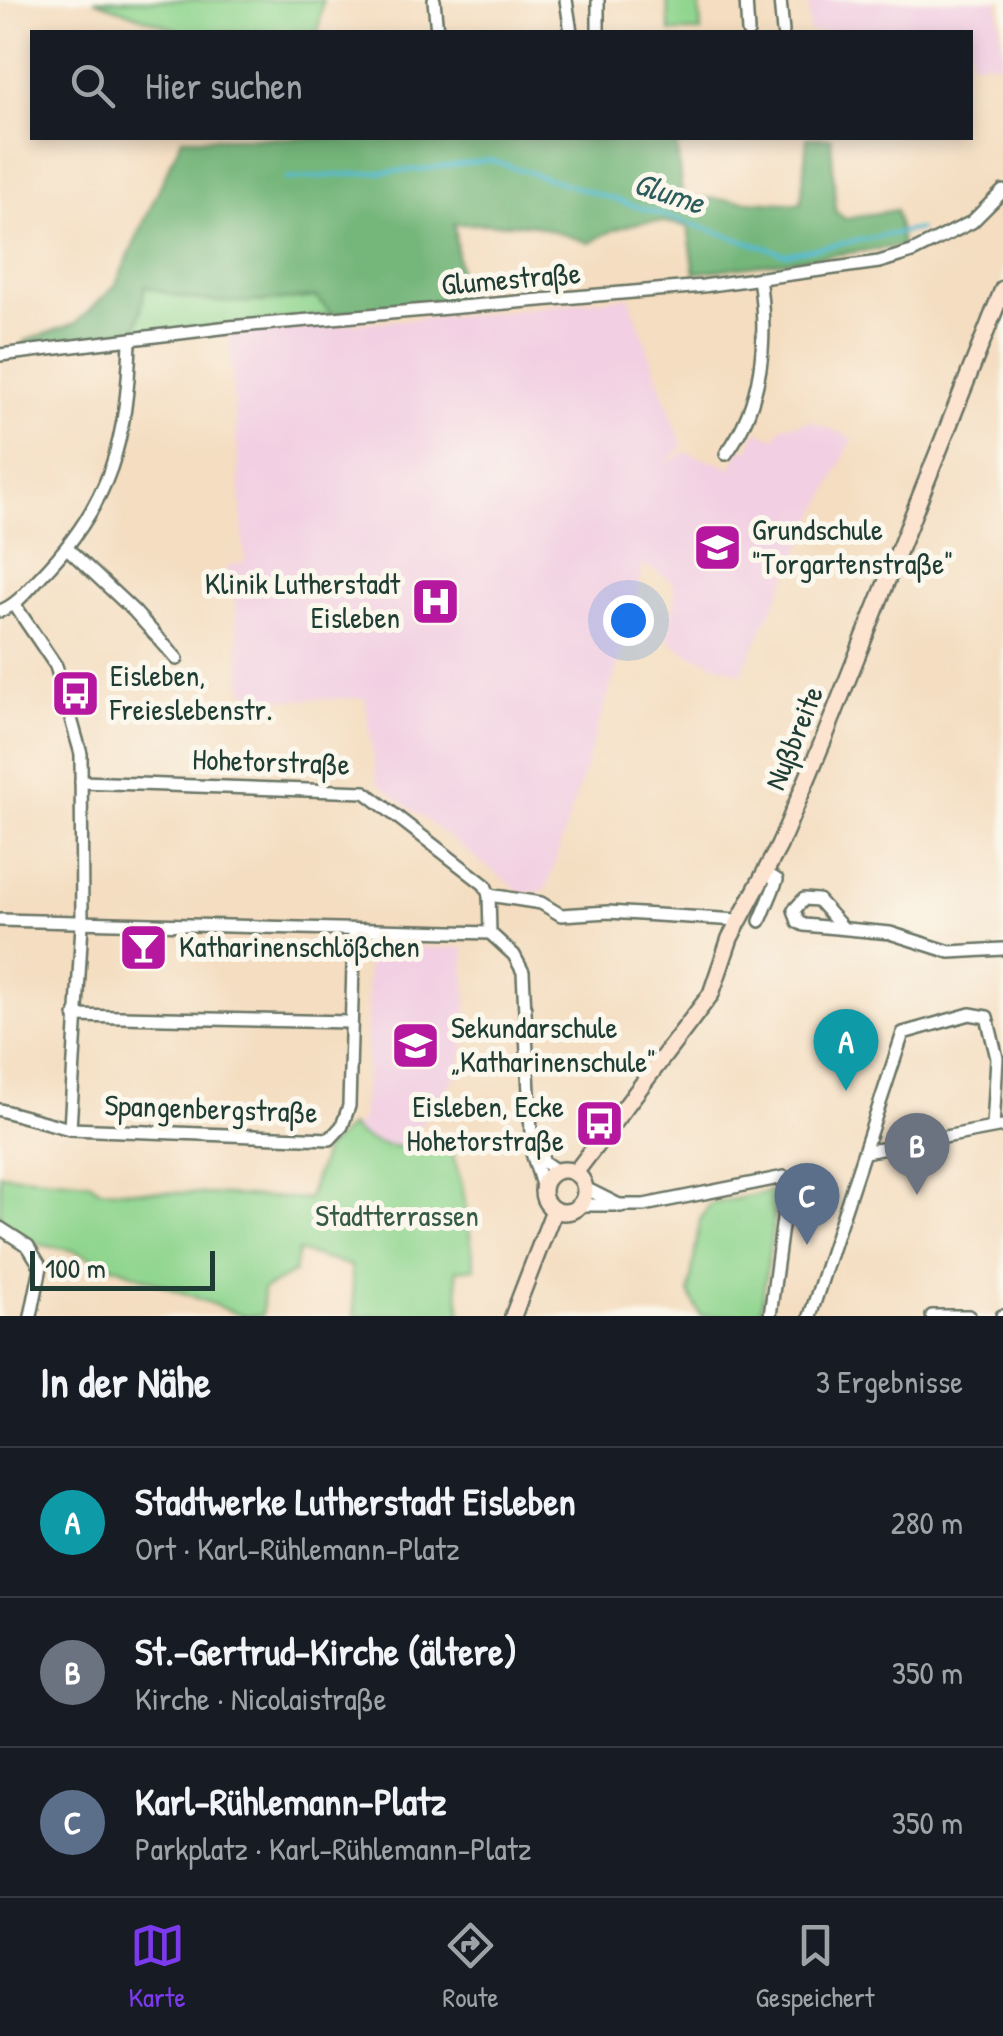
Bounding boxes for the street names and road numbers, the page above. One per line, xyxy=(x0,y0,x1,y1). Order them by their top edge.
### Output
street label: Glumestraße xyxy=(440,252,582,304)
street label: Nußbreite xyxy=(754,680,832,795)
street label: Hohetorstraße xyxy=(192,738,351,784)
street label: Spangenbergstraße xyxy=(104,1084,318,1132)

